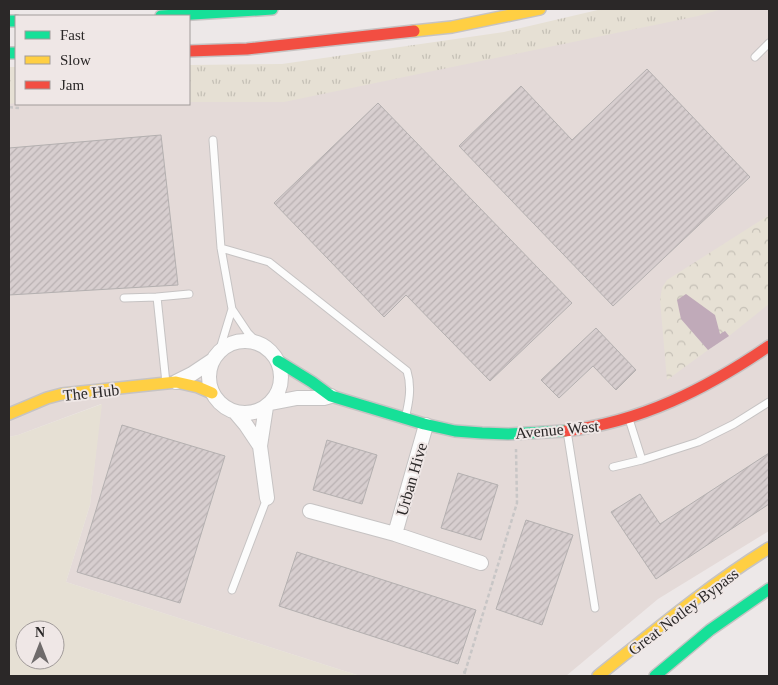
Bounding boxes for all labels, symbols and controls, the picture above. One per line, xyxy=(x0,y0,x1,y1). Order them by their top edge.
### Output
legend xyxy=(15,15,190,105)
text: Fast xyxy=(60,27,86,43)
text: Slow xyxy=(60,52,91,68)
text: Jam xyxy=(60,77,84,93)
street label: The Hub xyxy=(62,381,120,404)
street label: Avenue West xyxy=(515,417,600,442)
street label: Urban Hive xyxy=(393,441,430,518)
street label: Great Notley Bypass xyxy=(625,564,742,659)
north arrow xyxy=(15,620,65,670)
text: N xyxy=(35,625,45,640)

